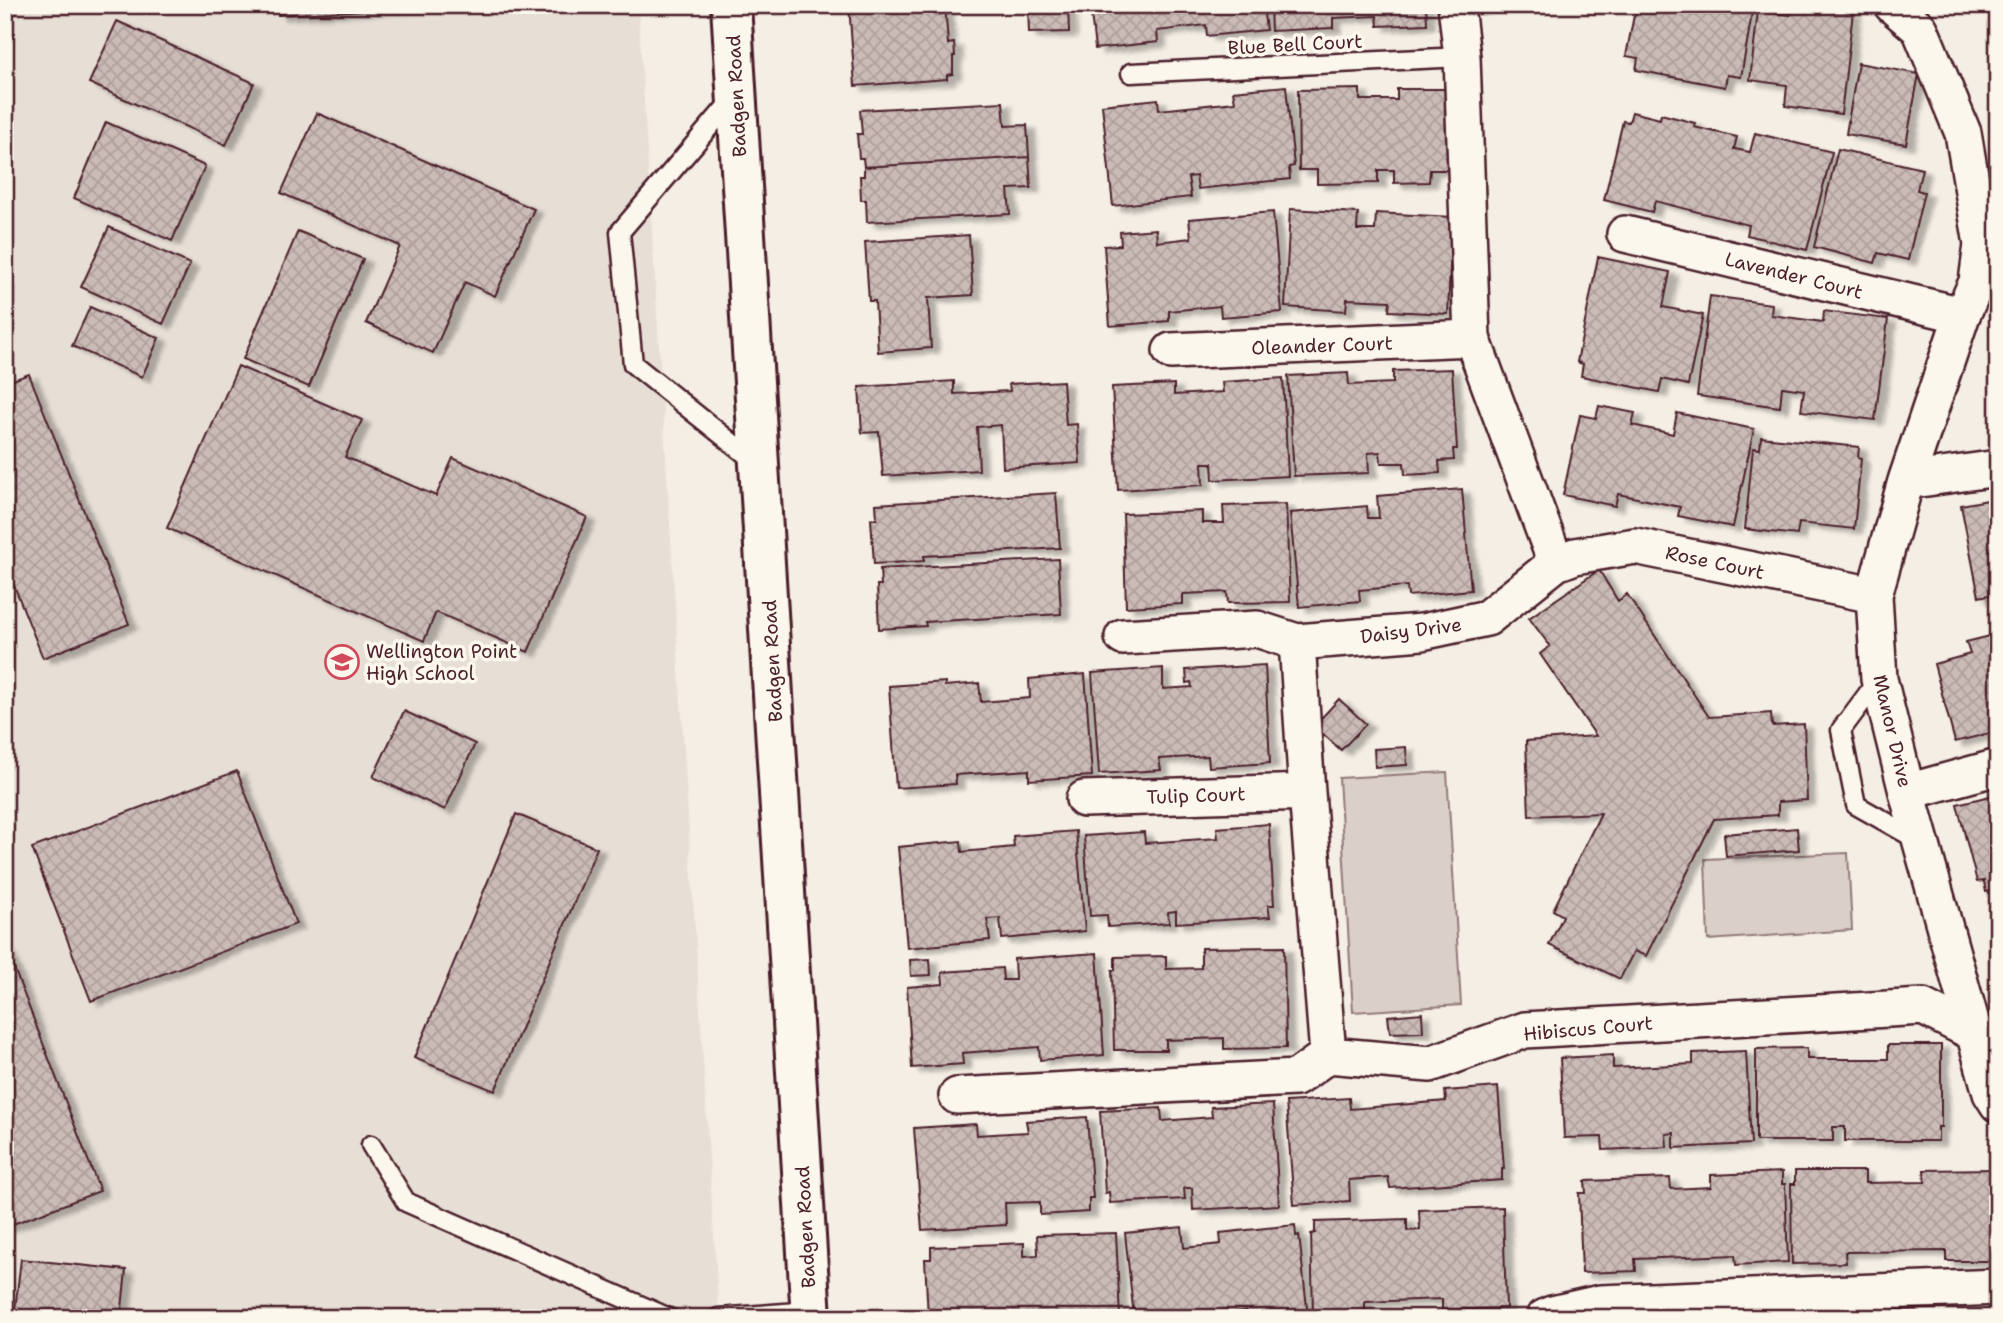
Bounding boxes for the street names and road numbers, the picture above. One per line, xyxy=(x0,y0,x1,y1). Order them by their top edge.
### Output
street label: Blue Bell Court xyxy=(1227,28,1363,61)
street label: Badgen Road xyxy=(721,34,752,158)
street label: Lavender Court xyxy=(1722,246,1865,305)
street label: Oleander Court xyxy=(1251,331,1393,360)
street label: Rose Court xyxy=(1663,540,1767,585)
street label: Badgen Road xyxy=(757,599,788,723)
street label: Daisy Drive xyxy=(1359,612,1463,649)
street label: Manor Drive xyxy=(1867,672,1918,790)
street label: Tulip Court xyxy=(1146,781,1246,810)
street label: Hibiscus Court xyxy=(1522,1010,1654,1047)
street label: Badgen Road xyxy=(790,1165,821,1289)

